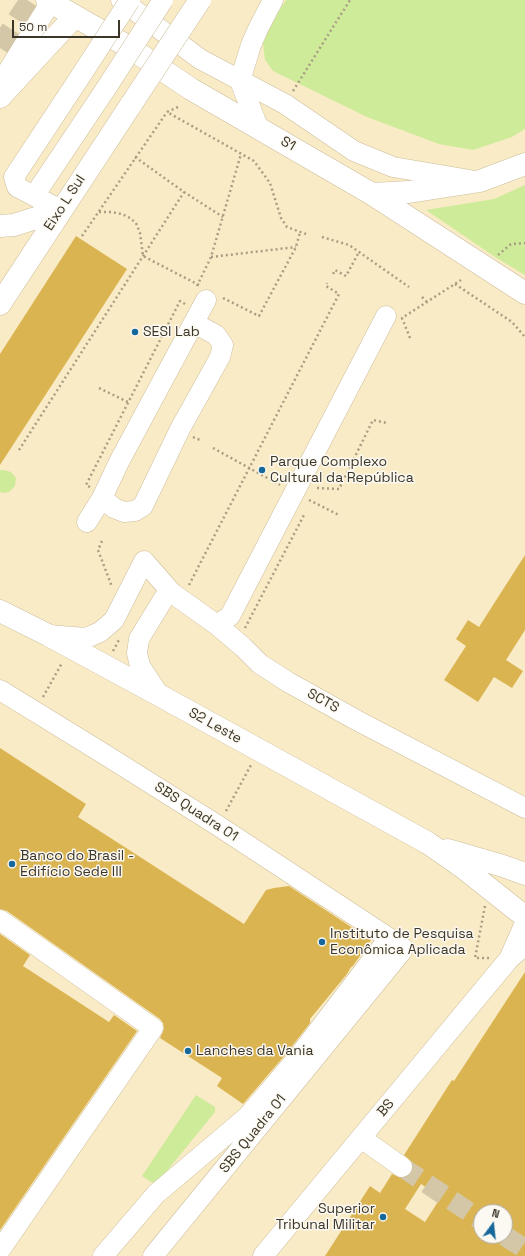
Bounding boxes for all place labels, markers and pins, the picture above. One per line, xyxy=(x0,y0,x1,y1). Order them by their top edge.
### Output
place label: SESI Lab xyxy=(143,324,200,340)
marker: SESI Lab xyxy=(130,327,140,337)
place label: Parque Complexo Cultural da República xyxy=(270,454,414,486)
marker: Parque Complexo Cultural da República xyxy=(257,465,267,475)
place label: Banco do Brasil - Edifício Sede III xyxy=(20,848,134,880)
marker: Banco do Brasil - Edifício Sede III xyxy=(7,859,17,869)
place label: Instituto de Pesquisa Econômica Aplicada xyxy=(330,926,474,958)
marker: Instituto de Pesquisa Econômica Aplicada xyxy=(317,937,327,947)
place label: Lanches da Vania xyxy=(196,1043,313,1059)
marker: Lanches da Vania xyxy=(183,1046,193,1056)
place label: Superior Tribunal Militar xyxy=(276,1201,375,1234)
marker: Superior Tribunal Militar xyxy=(378,1212,388,1222)

